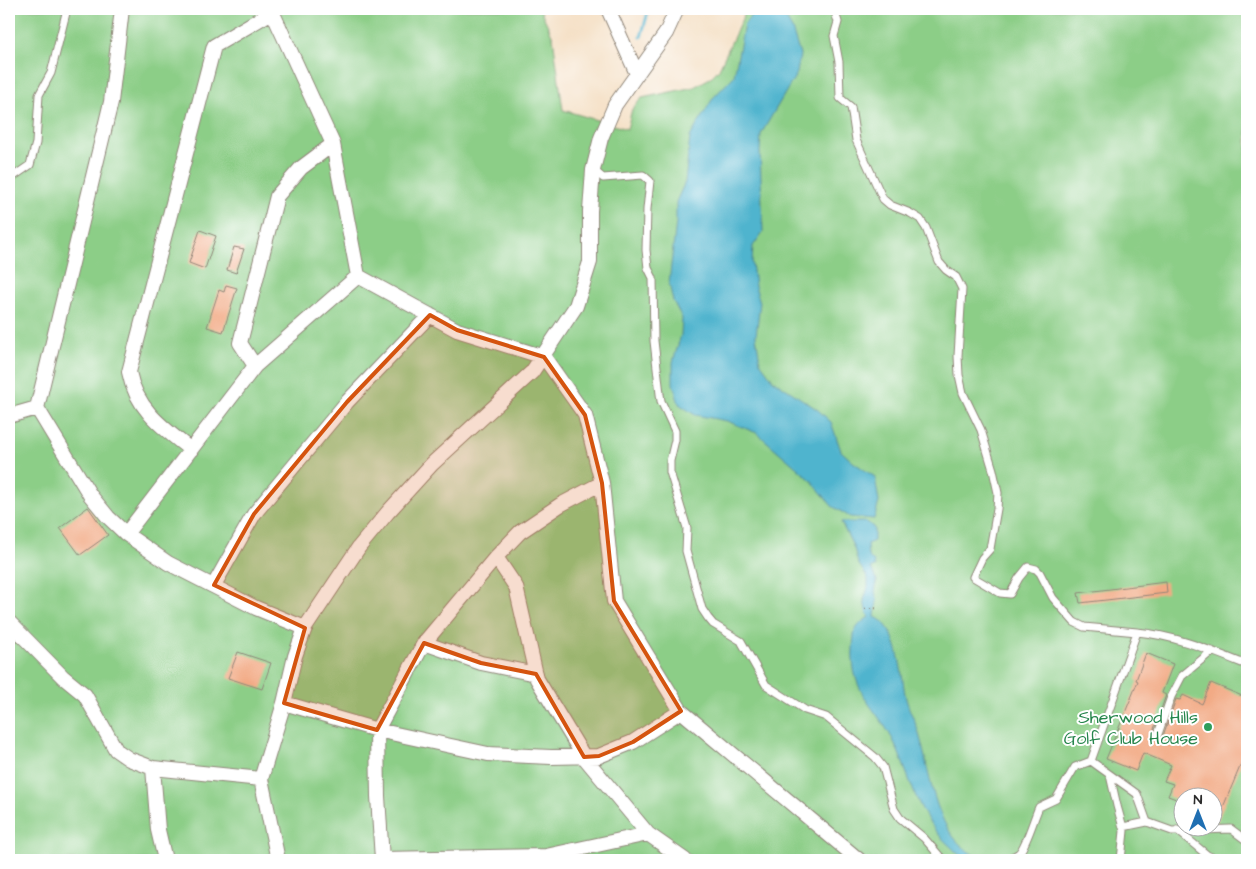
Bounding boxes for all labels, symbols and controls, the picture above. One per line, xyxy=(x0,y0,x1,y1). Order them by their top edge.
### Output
place label: Sherwood Hills Golf Club House xyxy=(1064,705,1198,751)
marker: Sherwood Hills Golf Club House xyxy=(1202,721,1214,733)
north arrow xyxy=(1174,786,1224,836)
text: N xyxy=(1194,790,1203,810)

